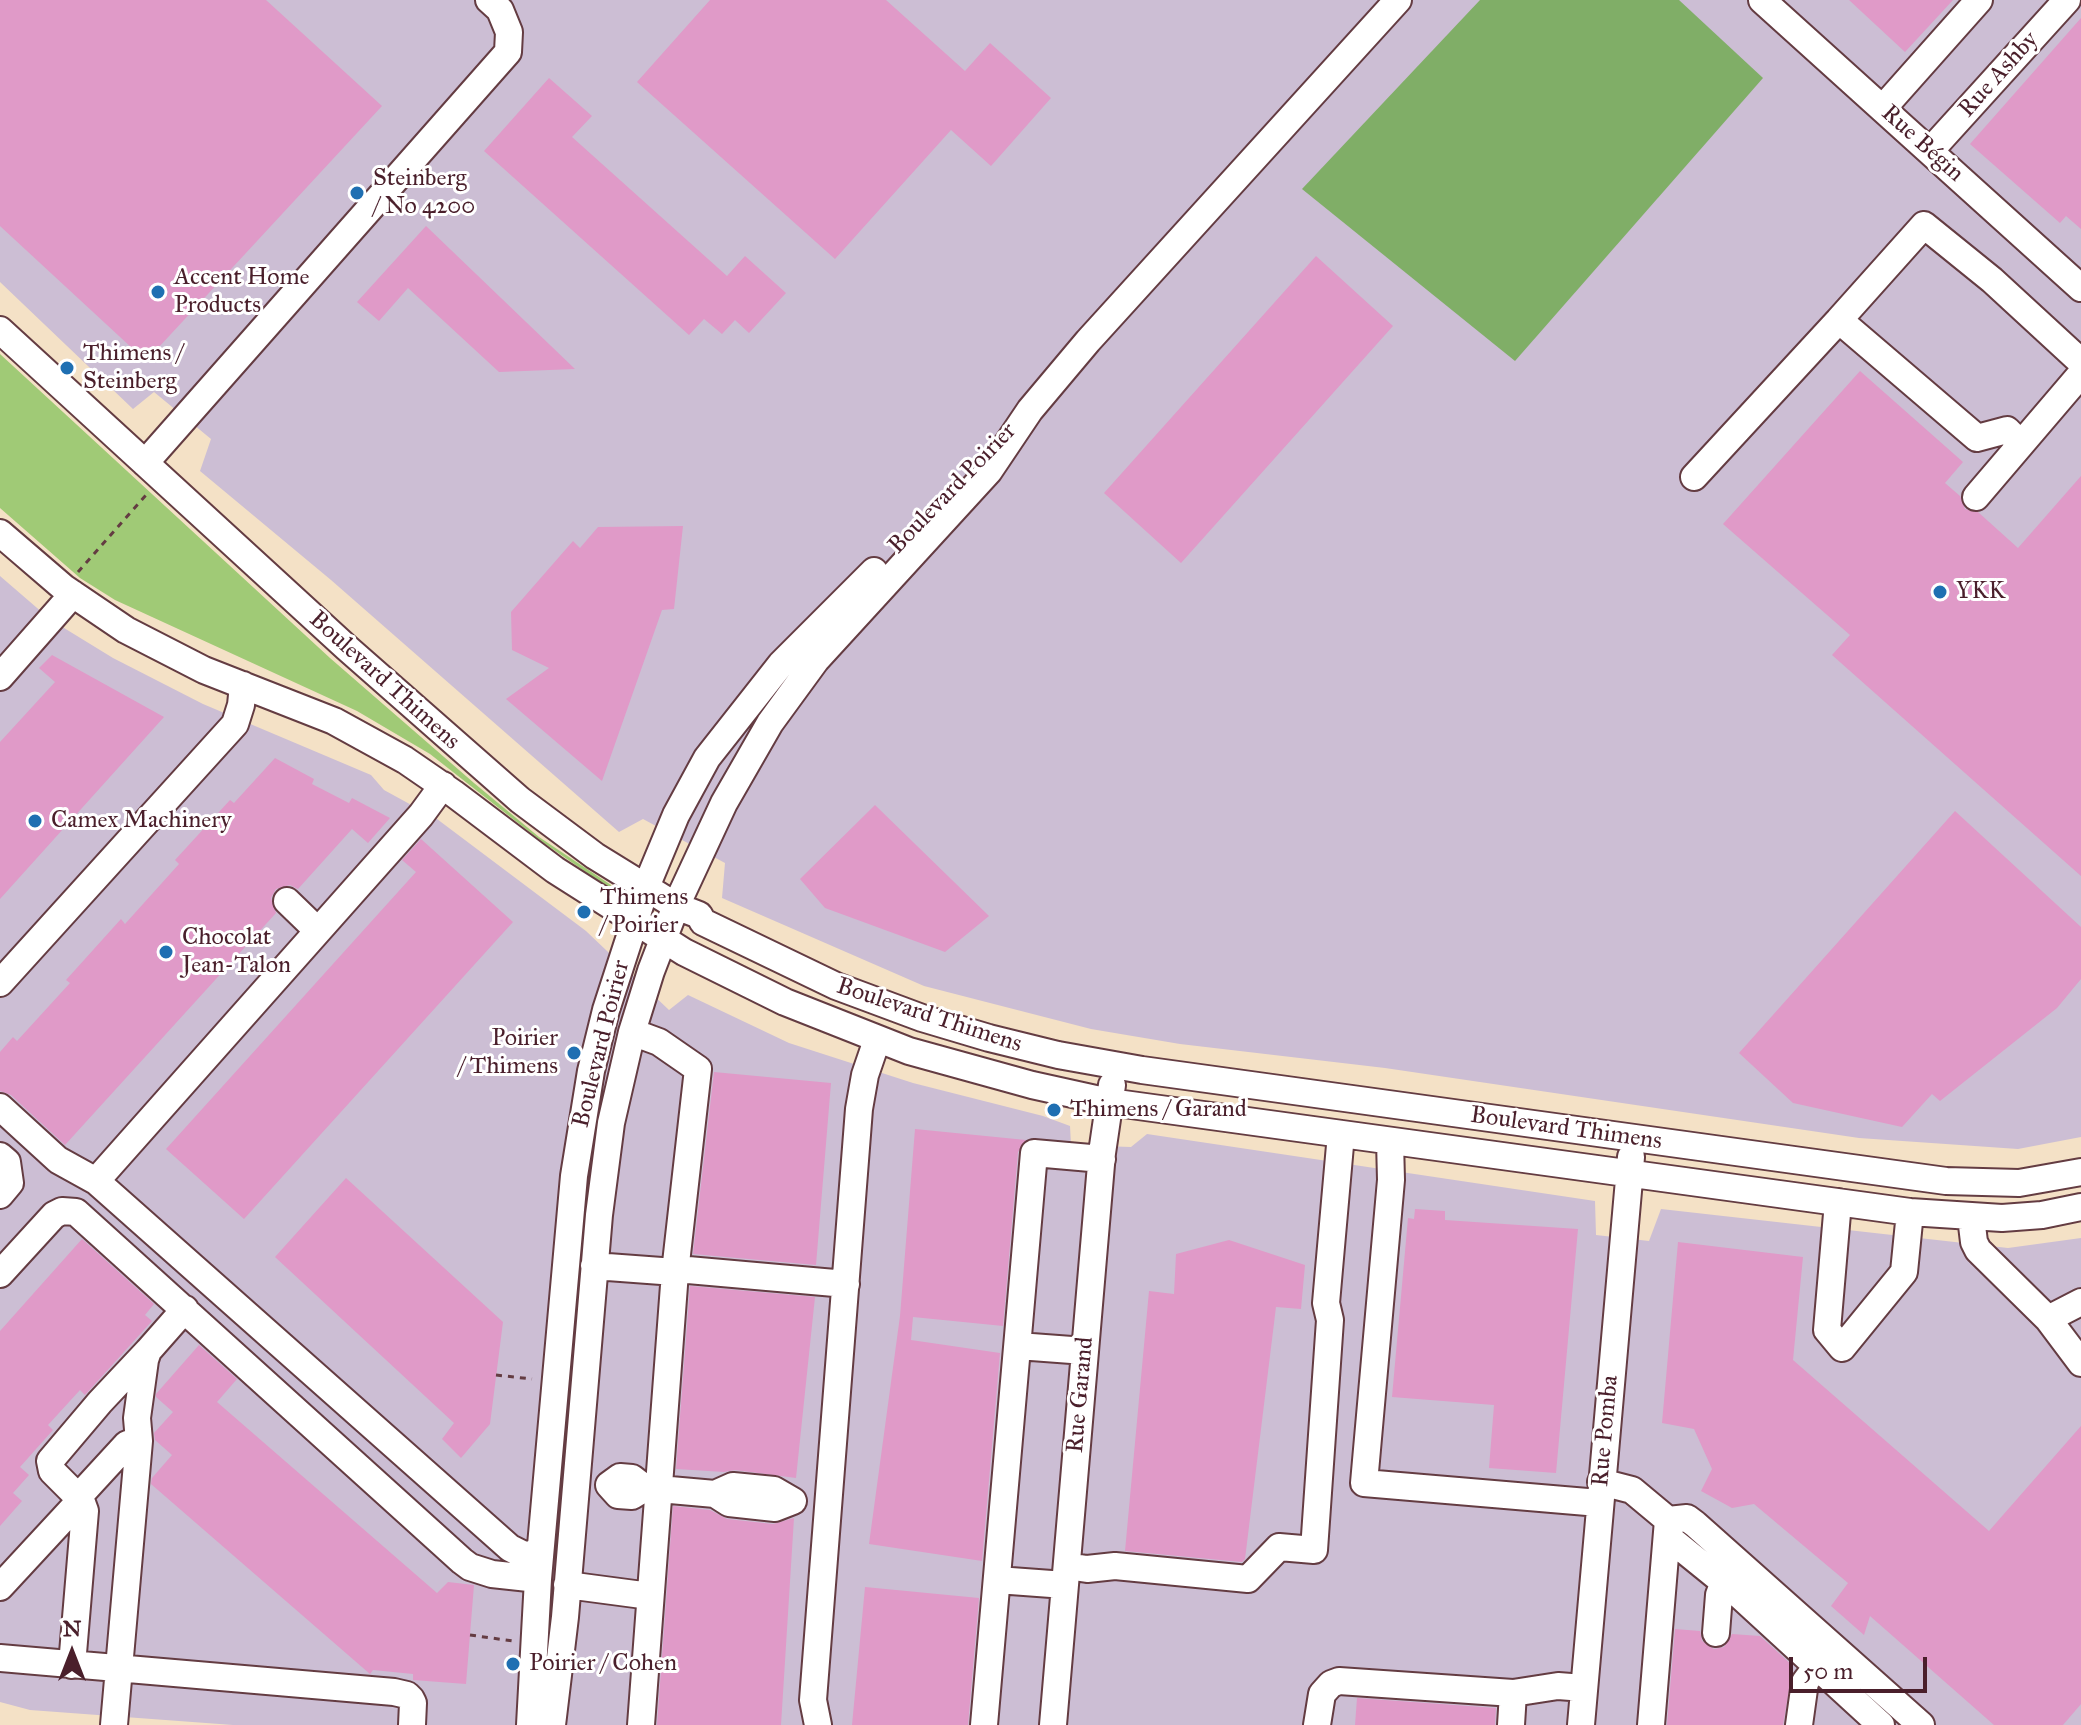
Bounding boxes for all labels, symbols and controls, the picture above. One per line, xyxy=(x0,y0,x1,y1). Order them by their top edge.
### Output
street label: Rue Ashby xyxy=(1953,26,2045,124)
street label: Rue Bégin xyxy=(1875,99,1969,189)
place label: Steinberg / No 4200 xyxy=(373,165,475,221)
marker: Steinberg / No 4200 xyxy=(348,184,366,202)
place label: Accent Home Products xyxy=(174,264,310,320)
marker: Accent Home Products xyxy=(149,283,167,301)
place label: Thimens / Steinberg xyxy=(83,340,183,396)
marker: Thimens / Steinberg xyxy=(58,359,76,377)
street label: Boulevard Poirier xyxy=(883,417,1023,561)
place label: YKK xyxy=(1956,578,2006,606)
marker: YKK xyxy=(1931,583,1949,601)
street label: Boulevard Thimens xyxy=(303,606,465,756)
place label: Camex Machinery xyxy=(51,807,232,835)
marker: Camex Machinery xyxy=(26,812,44,830)
place label: Thimens / Poirier xyxy=(600,884,688,940)
marker: Thimens / Poirier xyxy=(575,903,593,921)
place label: Chocolat Jean-Talon xyxy=(182,924,291,980)
marker: Chocolat Jean-Talon xyxy=(157,943,175,961)
street label: Boulevard Poirier xyxy=(567,957,637,1131)
street label: Boulevard Thimens xyxy=(833,972,1025,1060)
place label: Poirier / Thimens xyxy=(458,1025,558,1081)
marker: Poirier / Thimens xyxy=(565,1044,583,1062)
place label: Thimens / Garand xyxy=(1070,1096,1247,1124)
marker: Thimens / Garand xyxy=(1045,1101,1063,1119)
street label: Boulevard Thimens xyxy=(1468,1101,1664,1157)
street label: Rue Garand xyxy=(1062,1336,1100,1454)
street label: Rue Pomba xyxy=(1587,1374,1625,1488)
north arrow xyxy=(32,1613,112,1693)
text: N xyxy=(63,1615,81,1642)
scale bar xyxy=(1793,1641,1931,1691)
place label: Poirier / Cohen xyxy=(529,1650,677,1678)
marker: Poirier / Cohen xyxy=(504,1655,522,1673)
text: 50 m xyxy=(1803,1656,1853,1686)

